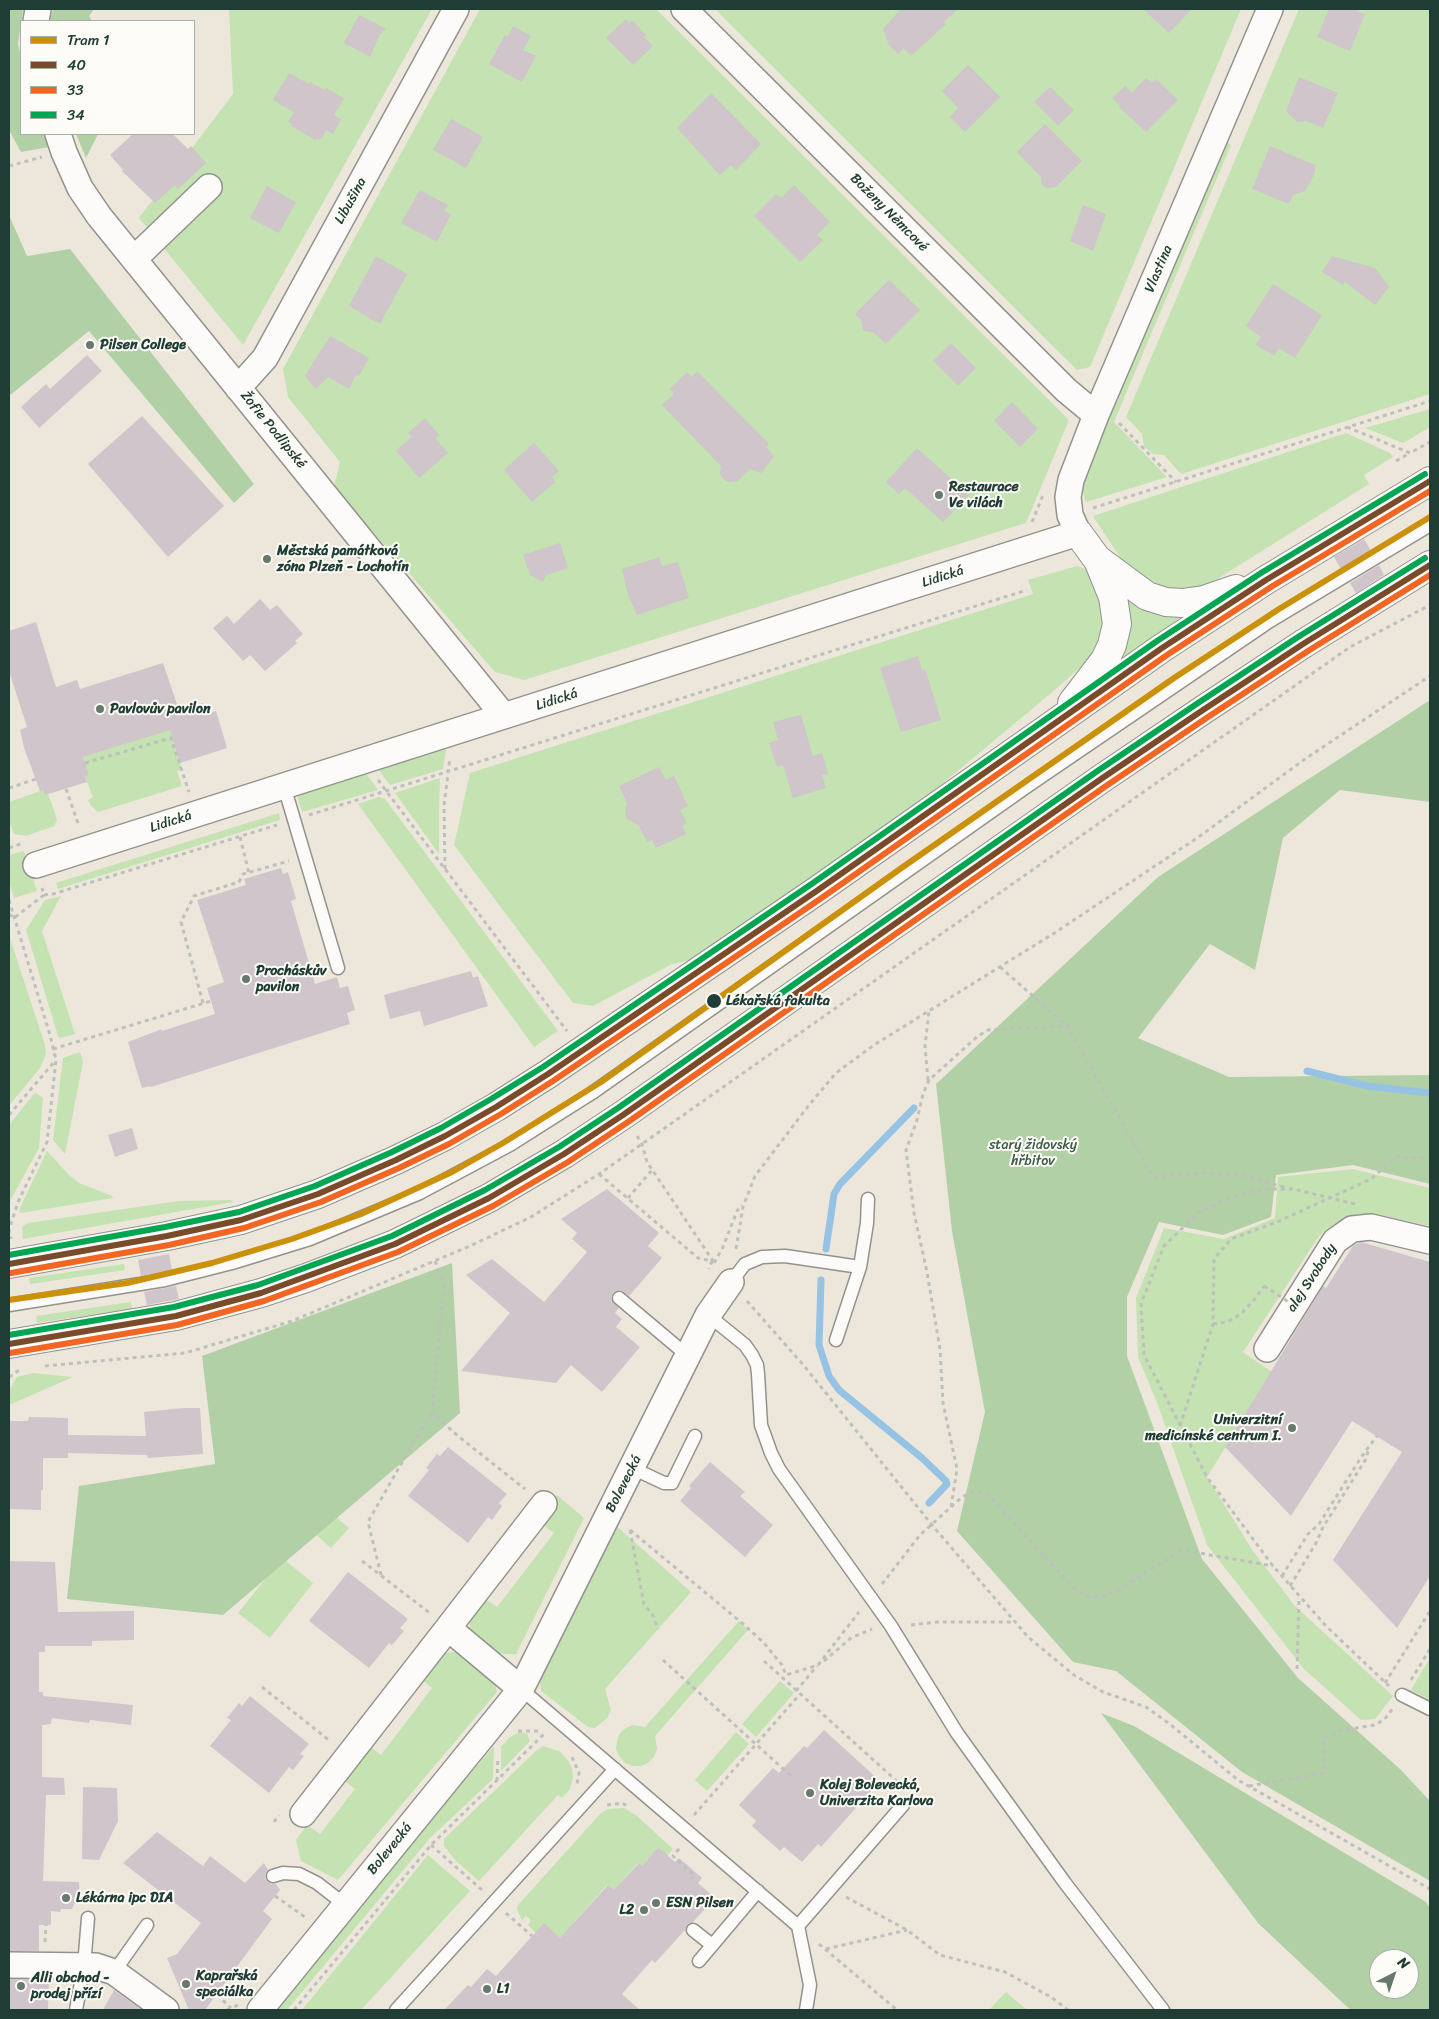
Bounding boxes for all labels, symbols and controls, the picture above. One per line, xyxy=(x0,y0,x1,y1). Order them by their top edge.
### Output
legend xyxy=(20,20,195,135)
text: Tram 1 xyxy=(67,27,110,53)
text: 40 xyxy=(67,52,86,78)
text: 33 xyxy=(67,77,83,103)
text: 34 xyxy=(67,102,85,128)
street label: Boženy Němcové xyxy=(846,170,932,256)
street label: Libušina xyxy=(331,175,371,227)
street label: Vlastina xyxy=(1142,243,1176,295)
place label: Pilsen College xyxy=(100,337,186,353)
marker: Pilsen College xyxy=(84,339,96,351)
street label: Žofie Podlipské xyxy=(237,388,309,472)
place label: Restaurace Ve vilách xyxy=(949,479,1019,512)
marker: Restaurace Ve vilách xyxy=(933,489,945,501)
place label: Městská památková zóna Plzeň - Lochotín xyxy=(277,543,409,576)
marker: Městská památková zóna Plzeň - Lochotín xyxy=(261,553,273,565)
street label: Lidická xyxy=(920,562,966,592)
street label: Lidická xyxy=(534,685,580,715)
place label: Pavlovův pavilon xyxy=(110,701,211,717)
marker: Pavlovův pavilon xyxy=(94,703,106,715)
street label: Lidická xyxy=(148,807,194,837)
place label: Procháskův pavilon xyxy=(256,963,327,996)
marker: Procháskův pavilon xyxy=(240,973,252,985)
marker: Lékařská fakulta xyxy=(705,992,723,1010)
place label: Lékařská fakulta xyxy=(726,993,830,1009)
park label: starý židovský hřbitov xyxy=(989,1137,1077,1170)
street label: alej Svobody xyxy=(1284,1241,1340,1315)
place label: Univerzitní medicínské centrum I. xyxy=(1145,1412,1282,1444)
marker: Univerzitní medicínské centrum I. xyxy=(1286,1422,1298,1434)
street label: Bolevecká xyxy=(602,1453,646,1515)
place label: Kolej Bolevecká, Univerzita Karlova xyxy=(820,1777,933,1810)
marker: Kolej Bolevecká, Univerzita Karlova xyxy=(804,1787,816,1799)
street label: Bolevecká xyxy=(364,1820,416,1878)
place label: Lékárna ipc DIA xyxy=(76,1890,173,1906)
marker: Lékárna ipc DIA xyxy=(60,1892,72,1904)
place label: ESN Pilsen xyxy=(666,1895,734,1911)
marker: ESN Pilsen xyxy=(650,1897,662,1909)
place label: L2 xyxy=(619,1902,634,1918)
marker: L2 xyxy=(638,1904,650,1916)
north arrow xyxy=(1369,1949,1419,1999)
text: N xyxy=(1392,1950,1415,1976)
place label: Kaprařská speciálka xyxy=(196,1968,258,2000)
place label: Alli obchod - prodej přízí xyxy=(31,1970,109,2002)
marker: Kaprařská speciálka xyxy=(180,1978,192,1990)
marker: Alli obchod - prodej přízí xyxy=(15,1980,27,1992)
place label: L1 xyxy=(497,1981,509,1997)
marker: L1 xyxy=(481,1983,493,1995)

